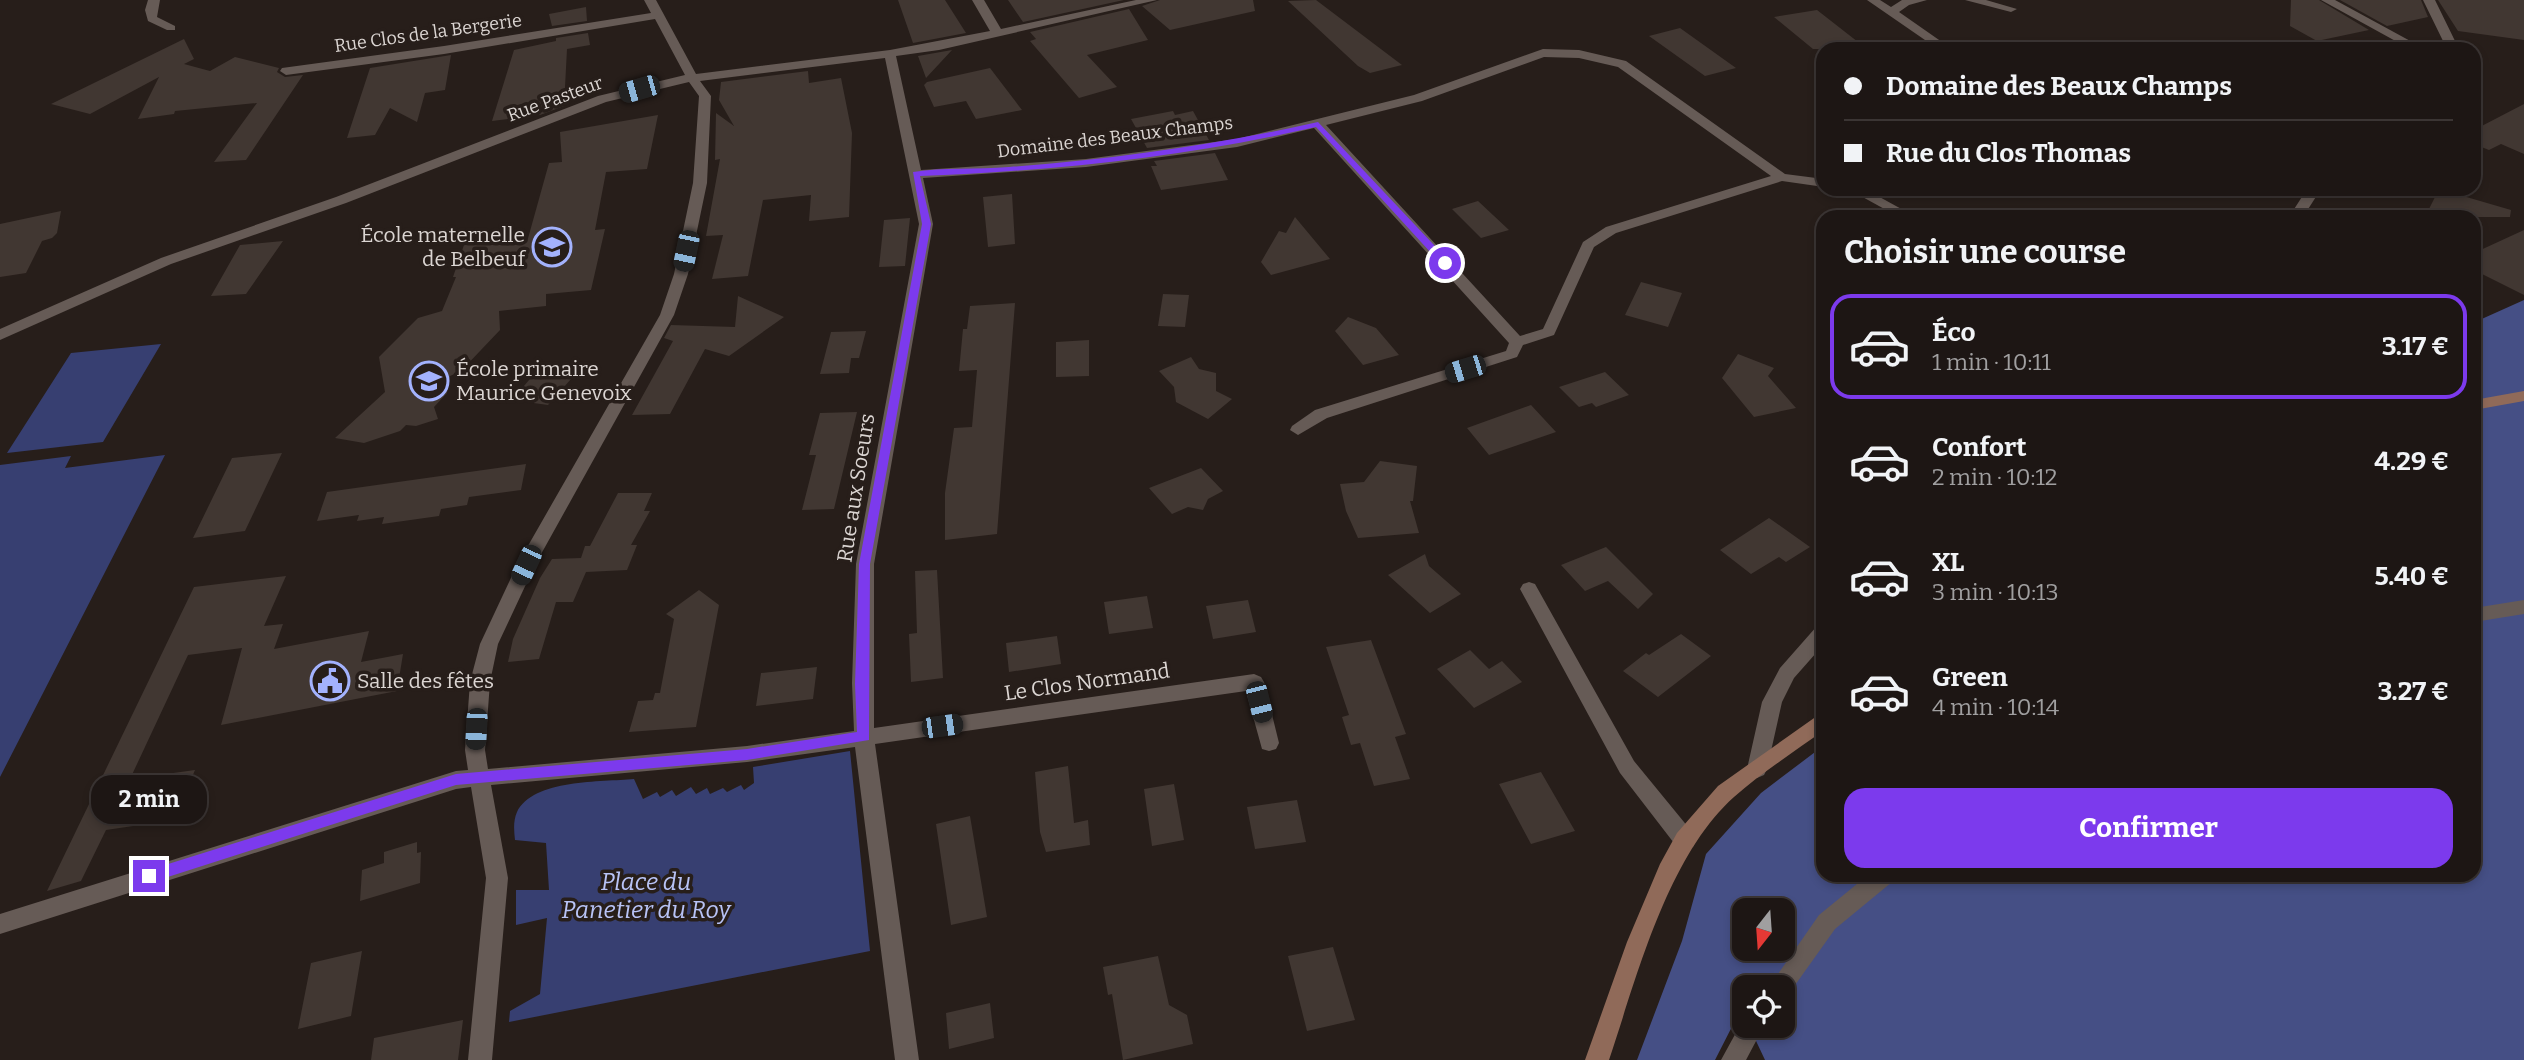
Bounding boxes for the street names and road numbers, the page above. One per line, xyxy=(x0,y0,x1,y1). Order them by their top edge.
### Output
street label: Rue Clos de la Bergerie xyxy=(333,9,523,57)
street label: Rue Pasteur xyxy=(504,72,606,126)
street label: Domaine des Beaux Champs xyxy=(996,112,1234,162)
street label: Rue aux Soeurs xyxy=(831,412,881,564)
street label: Le Clos Normand xyxy=(1003,658,1171,706)

